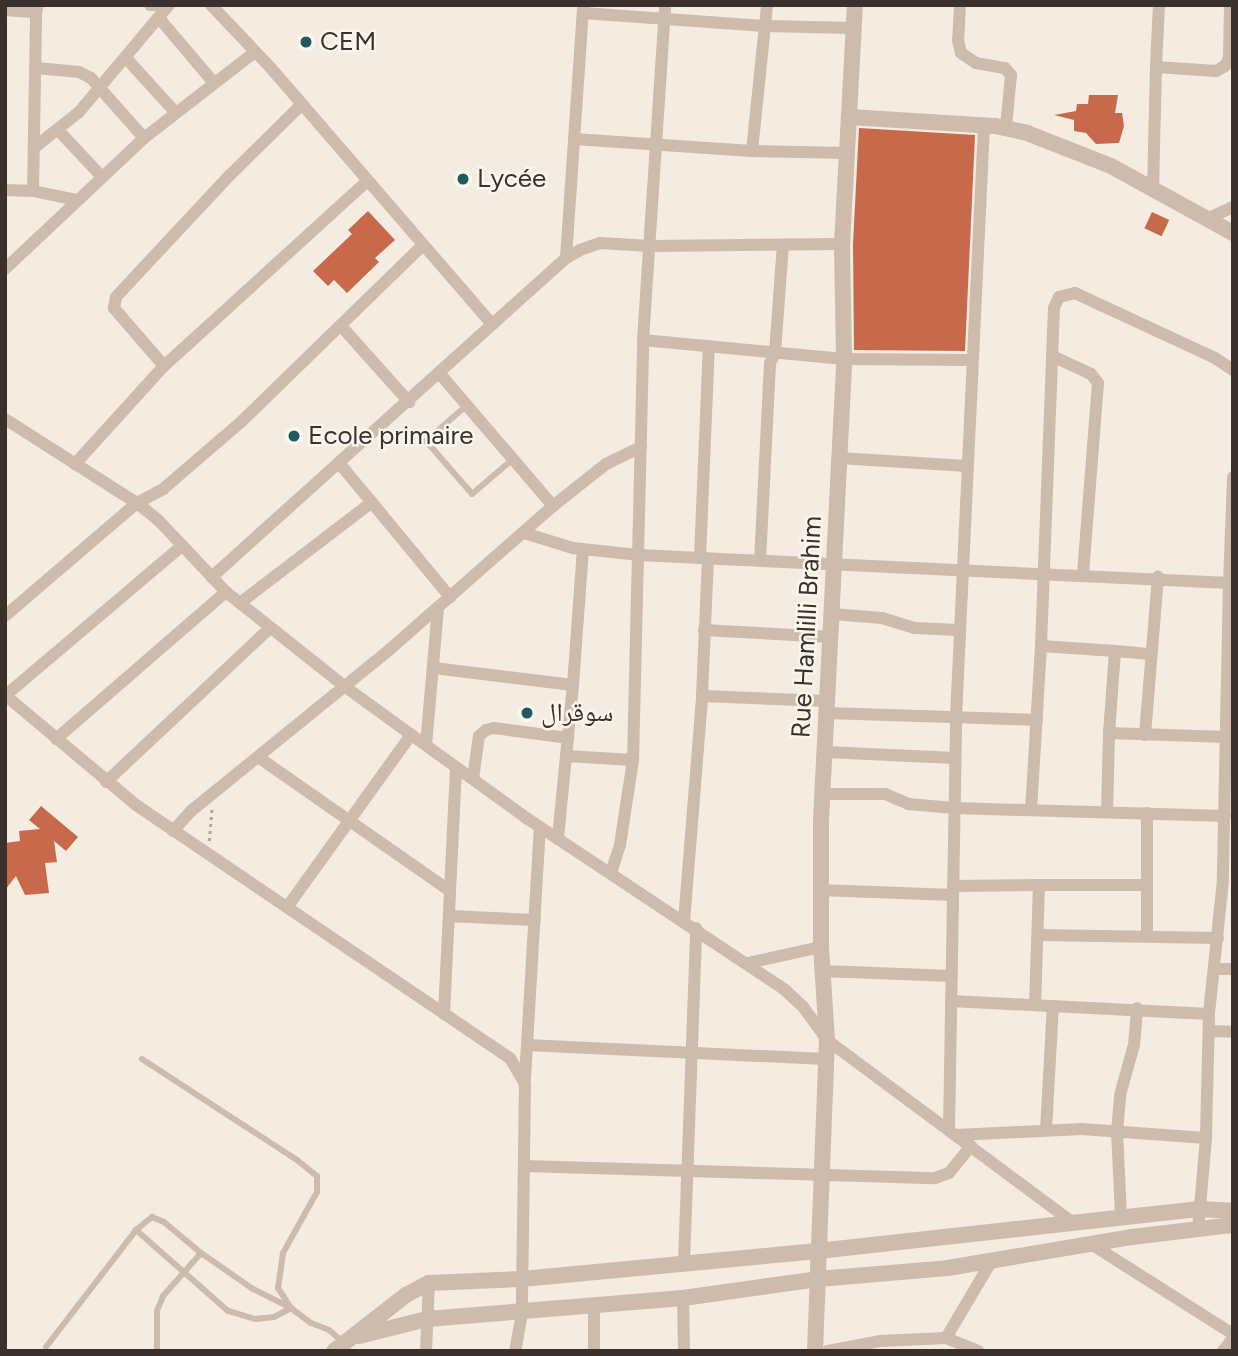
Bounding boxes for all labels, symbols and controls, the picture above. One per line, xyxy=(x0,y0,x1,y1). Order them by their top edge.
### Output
place label: CEM xyxy=(320,26,376,58)
marker: CEM xyxy=(298,34,314,50)
place label: Lycée xyxy=(477,163,546,195)
marker: Lycée xyxy=(455,171,471,187)
place label: Ecole primaire xyxy=(308,420,473,452)
marker: Ecole primaire xyxy=(286,428,302,444)
street label: Rue Hamlilli Brahim xyxy=(786,515,828,739)
place label: سوقرال xyxy=(541,697,613,729)
marker: سوقرال xyxy=(519,705,535,721)

